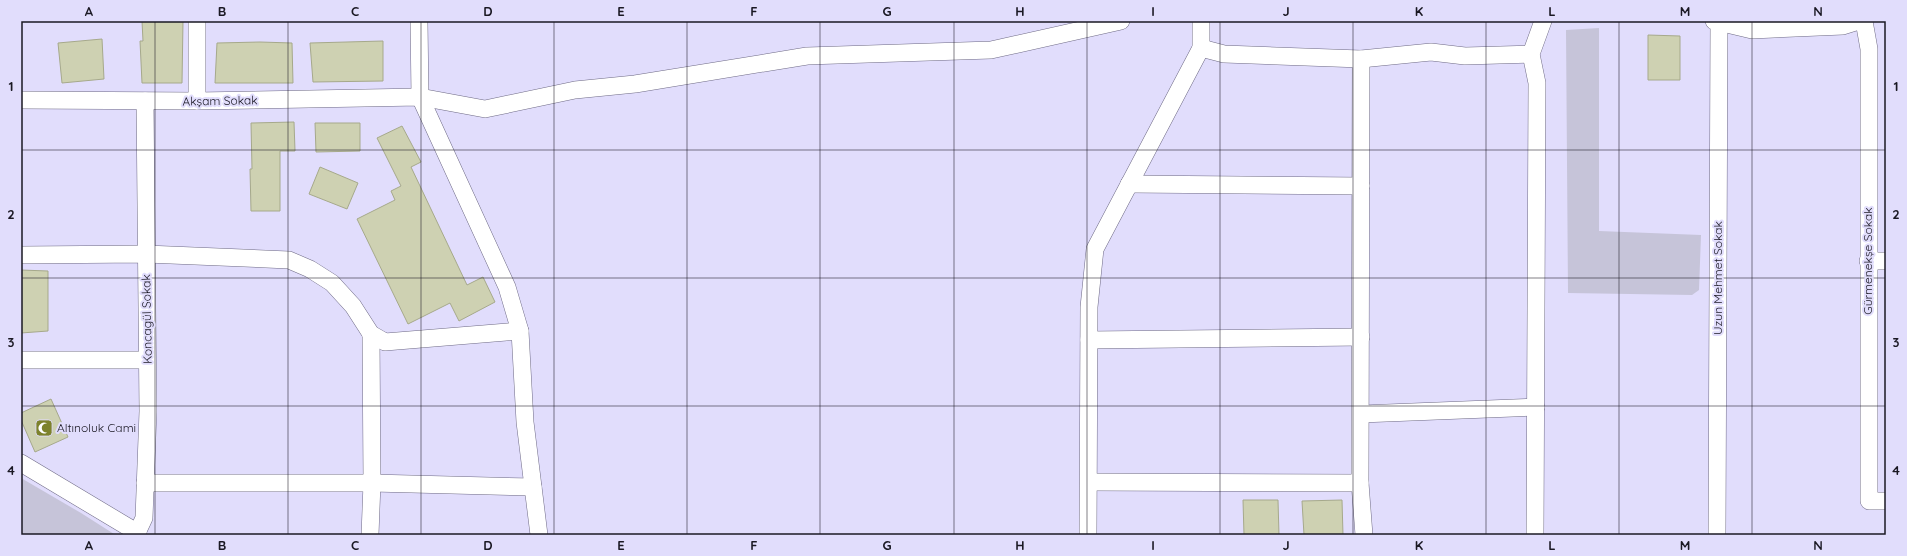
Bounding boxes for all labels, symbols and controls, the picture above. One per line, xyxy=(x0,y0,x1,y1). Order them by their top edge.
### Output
text: A xyxy=(85,3,94,19)
text: B xyxy=(218,3,226,19)
text: C xyxy=(351,3,359,19)
text: D xyxy=(483,3,493,19)
text: E xyxy=(617,3,625,19)
text: F xyxy=(750,3,758,19)
text: G xyxy=(882,3,892,19)
text: H xyxy=(1015,3,1025,19)
text: I xyxy=(1151,3,1155,19)
text: J xyxy=(1282,3,1290,19)
text: K xyxy=(1415,3,1424,19)
text: L xyxy=(1548,3,1556,19)
text: M xyxy=(1680,3,1690,19)
text: N xyxy=(1813,3,1823,19)
text: 1 xyxy=(8,78,14,94)
text: 1 xyxy=(1893,78,1899,94)
street label: Akşam Sokak xyxy=(182,92,258,109)
text: 2 xyxy=(7,206,15,222)
text: 2 xyxy=(1892,206,1900,222)
street label: Gürmenekşe Sokak xyxy=(1860,207,1875,315)
street label: Uzun Mehmet Sokak xyxy=(1710,221,1725,335)
street label: Koncagül Sokak xyxy=(138,274,155,364)
text: 3 xyxy=(8,334,15,350)
text: 3 xyxy=(1893,334,1900,350)
mosque icon: Altınoluk Cami xyxy=(34,418,54,438)
place label: Altınoluk Cami xyxy=(57,420,136,435)
text: 4 xyxy=(7,462,15,478)
text: 4 xyxy=(1892,462,1900,478)
text: A xyxy=(85,537,94,553)
text: B xyxy=(218,537,226,553)
text: C xyxy=(351,537,359,553)
text: D xyxy=(483,537,493,553)
text: E xyxy=(617,537,625,553)
text: F xyxy=(750,537,758,553)
text: G xyxy=(882,537,892,553)
text: H xyxy=(1015,537,1025,553)
text: I xyxy=(1151,537,1155,553)
text: J xyxy=(1282,537,1290,553)
text: K xyxy=(1415,537,1424,553)
text: L xyxy=(1548,537,1556,553)
text: M xyxy=(1680,537,1690,553)
text: N xyxy=(1813,537,1823,553)

